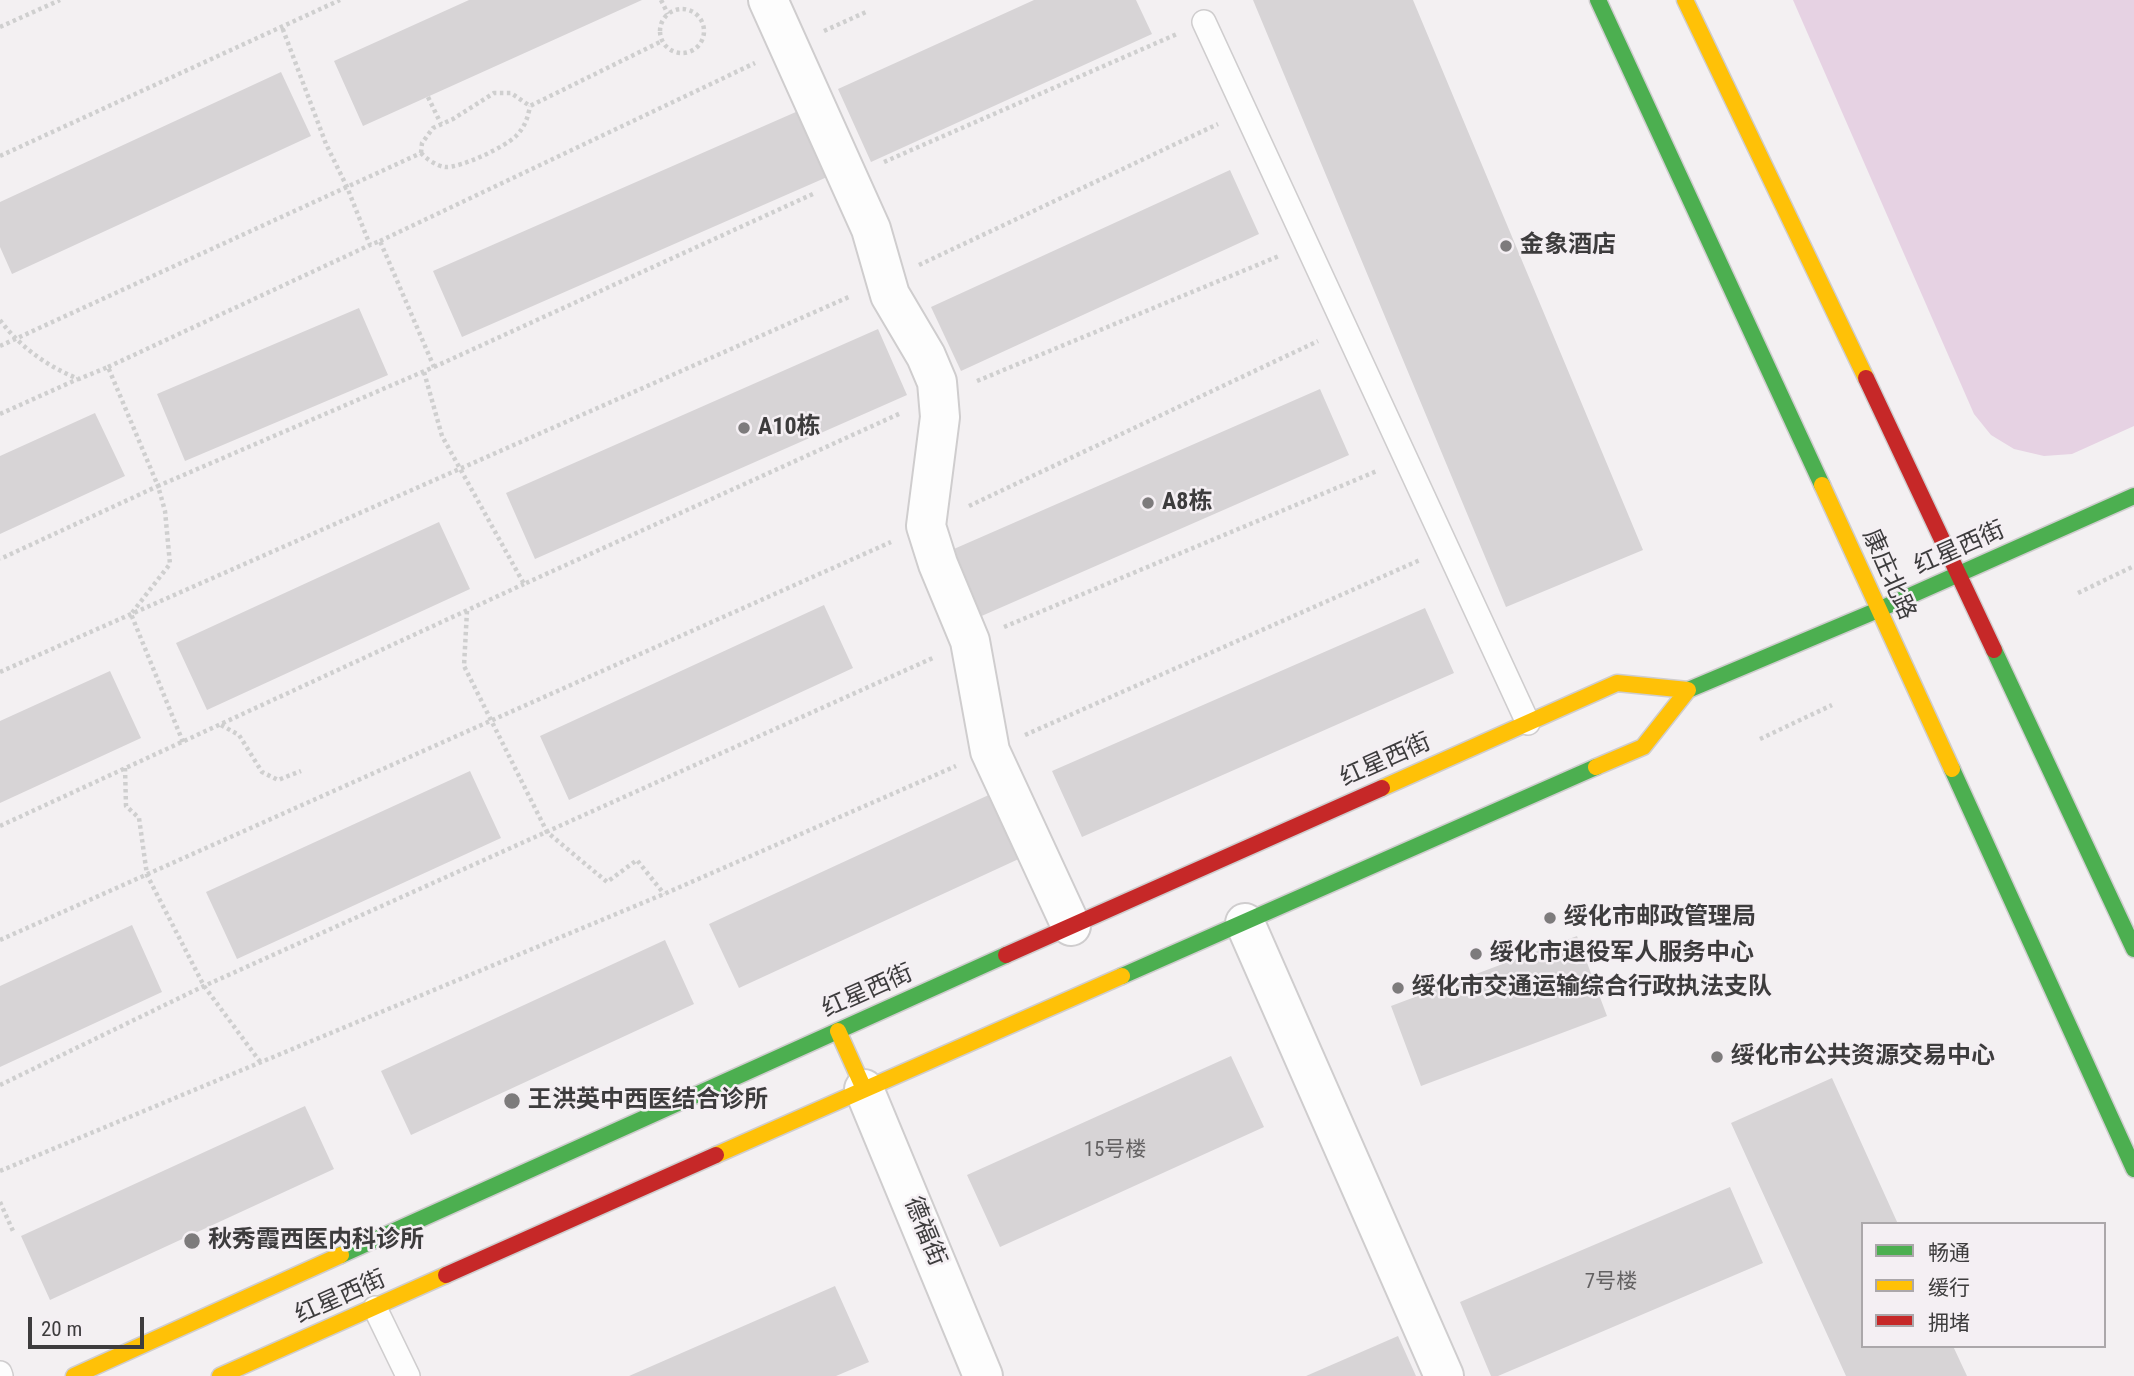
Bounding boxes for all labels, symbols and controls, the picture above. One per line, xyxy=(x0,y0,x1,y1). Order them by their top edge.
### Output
place label: 金象酒店 xyxy=(1520,232,1616,260)
marker: 金象酒店 xyxy=(1498,238,1514,254)
place label: A10栋 xyxy=(758,414,821,442)
marker: A10栋 xyxy=(736,420,752,436)
place label: A8栋 xyxy=(1162,489,1212,517)
marker: A8栋 xyxy=(1140,495,1156,511)
street label: 红星西街 xyxy=(1910,516,2010,582)
street label: 康庄北路 xyxy=(1855,525,1921,625)
street label: 红星西街 xyxy=(1336,728,1436,794)
place label: 绥化市邮政管理局 xyxy=(1564,904,1756,932)
marker: 绥化市邮政管理局 xyxy=(1542,910,1558,926)
place label: 绥化市退役军人服务中心 xyxy=(1490,940,1754,968)
marker: 绥化市退役军人服务中心 xyxy=(1468,946,1484,962)
street label: 红星西街 xyxy=(818,959,918,1025)
place label: 绥化市交通运输综合行政执法支队 xyxy=(1412,974,1772,1002)
marker: 绥化市交通运输综合行政执法支队 xyxy=(1390,980,1406,996)
place label: 绥化市公共资源交易中心 xyxy=(1731,1043,1995,1071)
marker: 绥化市公共资源交易中心 xyxy=(1709,1049,1725,1065)
place label: 王洪英中西医结合诊所 xyxy=(528,1087,768,1115)
marker: 王洪英中西医结合诊所 xyxy=(502,1091,522,1111)
house number: 15号楼 xyxy=(1084,1138,1146,1164)
street label: 德福街 xyxy=(897,1193,951,1271)
legend xyxy=(1861,1222,2106,1348)
place label: 秋秀霞西医内科诊所 xyxy=(208,1227,424,1255)
marker: 秋秀霞西医内科诊所 xyxy=(182,1231,202,1251)
text: 畅通 xyxy=(1928,1241,1970,1265)
street label: 红星西街 xyxy=(291,1265,391,1331)
house number: 7号楼 xyxy=(1585,1270,1637,1296)
text: 缓行 xyxy=(1928,1276,1970,1300)
scale bar xyxy=(32,1302,147,1346)
text: 拥堵 xyxy=(1928,1311,1970,1335)
text: 20 m xyxy=(41,1317,82,1341)

